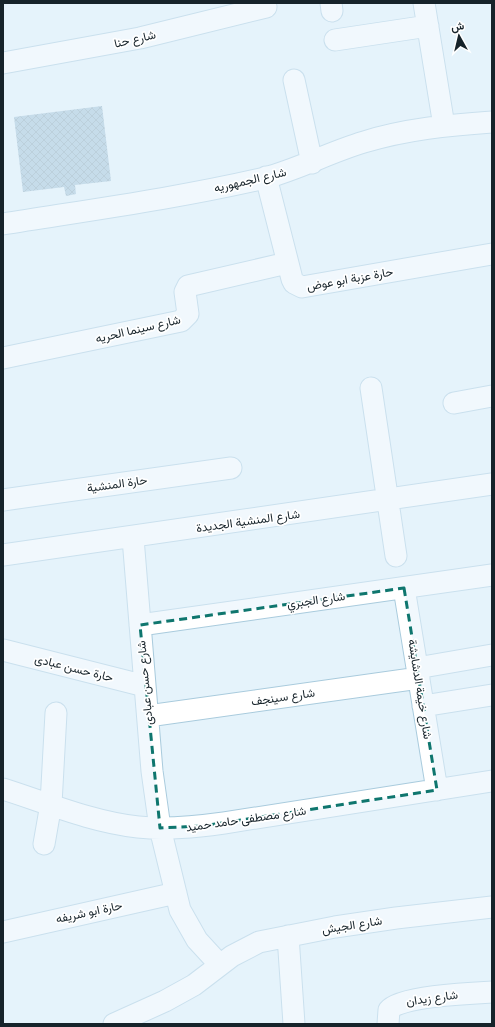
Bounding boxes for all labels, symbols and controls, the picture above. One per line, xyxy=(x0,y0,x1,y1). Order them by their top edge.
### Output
north arrow xyxy=(439,16,479,56)
text: ش xyxy=(450,19,465,34)
street label: شارع حنا xyxy=(113,27,158,53)
street label: شارع الجمهوريه xyxy=(212,165,288,197)
street label: حارة عزبة ابو عوض xyxy=(306,265,394,294)
street label: شارع سينما الحريه xyxy=(94,312,182,348)
street label: حارة المنشية xyxy=(86,473,148,496)
street label: شارع المنشية الجديدة xyxy=(195,507,301,537)
street label: شارع الجبري xyxy=(286,589,347,614)
street label: شارع خيمة الدشايشة xyxy=(403,638,435,740)
street label: شارع حسن عبادى xyxy=(134,640,158,726)
street label: حارة حسن عبادى xyxy=(33,651,115,686)
street label: شارع سينجف xyxy=(250,686,316,710)
street label: شارع مصطفى حامد حميد xyxy=(185,804,307,836)
street label: حارة ابو شريفه xyxy=(54,898,124,927)
street label: شارع الجيش xyxy=(321,913,383,939)
street label: شارع زيدان xyxy=(405,987,459,1011)

